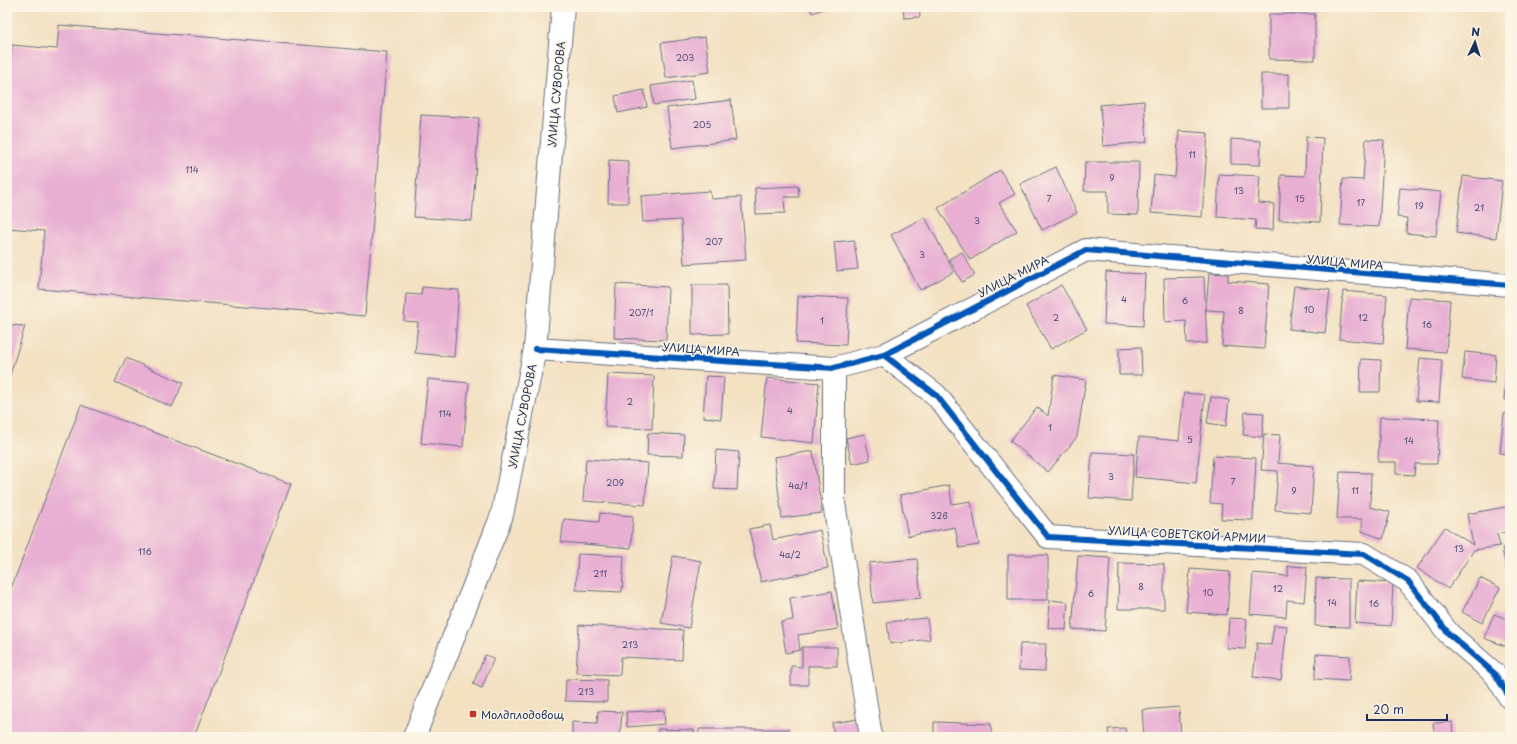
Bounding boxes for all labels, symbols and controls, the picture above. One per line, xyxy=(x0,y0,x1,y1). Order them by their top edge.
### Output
north arrow xyxy=(1455,22,1495,62)
text: N xyxy=(1471,23,1481,40)
street label: УЛИЦА СУВОРОВА xyxy=(543,40,569,148)
house number: 203 xyxy=(676,50,694,64)
house number: 205 xyxy=(693,117,711,131)
house number: 11 xyxy=(1188,147,1196,161)
house number: 114 xyxy=(185,162,199,176)
house number: 9 xyxy=(1109,170,1115,184)
house number: 13 xyxy=(1234,183,1244,197)
house number: 7 xyxy=(1046,191,1052,205)
house number: 15 xyxy=(1295,191,1305,205)
house number: 17 xyxy=(1357,195,1366,209)
house number: 19 xyxy=(1414,198,1424,212)
house number: 21 xyxy=(1474,200,1484,214)
house number: 3 xyxy=(974,213,980,227)
house number: 207 xyxy=(705,234,723,248)
house number: 3 xyxy=(919,247,925,261)
street label: УЛИЦА МИРА xyxy=(1306,250,1385,274)
street label: УЛИЦА МИРА xyxy=(975,251,1052,301)
house number: 4 xyxy=(1121,292,1127,306)
house number: 6 xyxy=(1182,293,1188,307)
house number: 10 xyxy=(1304,302,1315,316)
house number: 8 xyxy=(1238,303,1244,317)
house number: 207/1 xyxy=(629,305,653,319)
house number: 2 xyxy=(1053,310,1059,324)
house number: 12 xyxy=(1358,310,1368,324)
house number: 1 xyxy=(820,313,824,327)
house number: 16 xyxy=(1422,317,1432,331)
street label: УЛИЦА МИРА xyxy=(662,338,741,360)
street label: УЛИЦА СУВОРОВА xyxy=(504,362,540,470)
house number: 2 xyxy=(627,394,633,408)
house number: 4 xyxy=(787,403,793,417)
house number: 114 xyxy=(438,406,452,420)
house number: 1 xyxy=(1048,420,1052,434)
house number: 5 xyxy=(1187,432,1193,446)
house number: 14 xyxy=(1404,433,1414,447)
house number: 3 xyxy=(1108,469,1114,483)
house number: 7 xyxy=(1230,474,1236,488)
house number: 209 xyxy=(606,475,624,489)
house number: 4а/1 xyxy=(788,478,808,492)
house number: 9 xyxy=(1291,483,1297,497)
house number: 11 xyxy=(1351,483,1359,497)
house number: 32в xyxy=(930,508,948,522)
street label: УЛИЦА СОВЕТСКОЙ АРМИИ xyxy=(1107,521,1267,547)
house number: 13 xyxy=(1454,541,1464,555)
house number: 116 xyxy=(138,544,152,558)
house number: 4а/2 xyxy=(779,547,801,561)
house number: 211 xyxy=(593,566,607,580)
house number: 8 xyxy=(1138,579,1144,593)
house number: 12 xyxy=(1273,581,1283,595)
house number: 10 xyxy=(1203,585,1214,599)
house number: 6 xyxy=(1088,586,1094,600)
house number: 14 xyxy=(1327,595,1337,609)
house number: 16 xyxy=(1369,596,1379,610)
house number: 213 xyxy=(622,637,638,651)
house number: 213 xyxy=(578,684,594,698)
scale bar xyxy=(1367,696,1447,722)
text: 20 m xyxy=(1373,700,1404,718)
place label: Молдплодовощ xyxy=(481,706,565,723)
marker: Молдплодовощ xyxy=(468,709,478,719)

